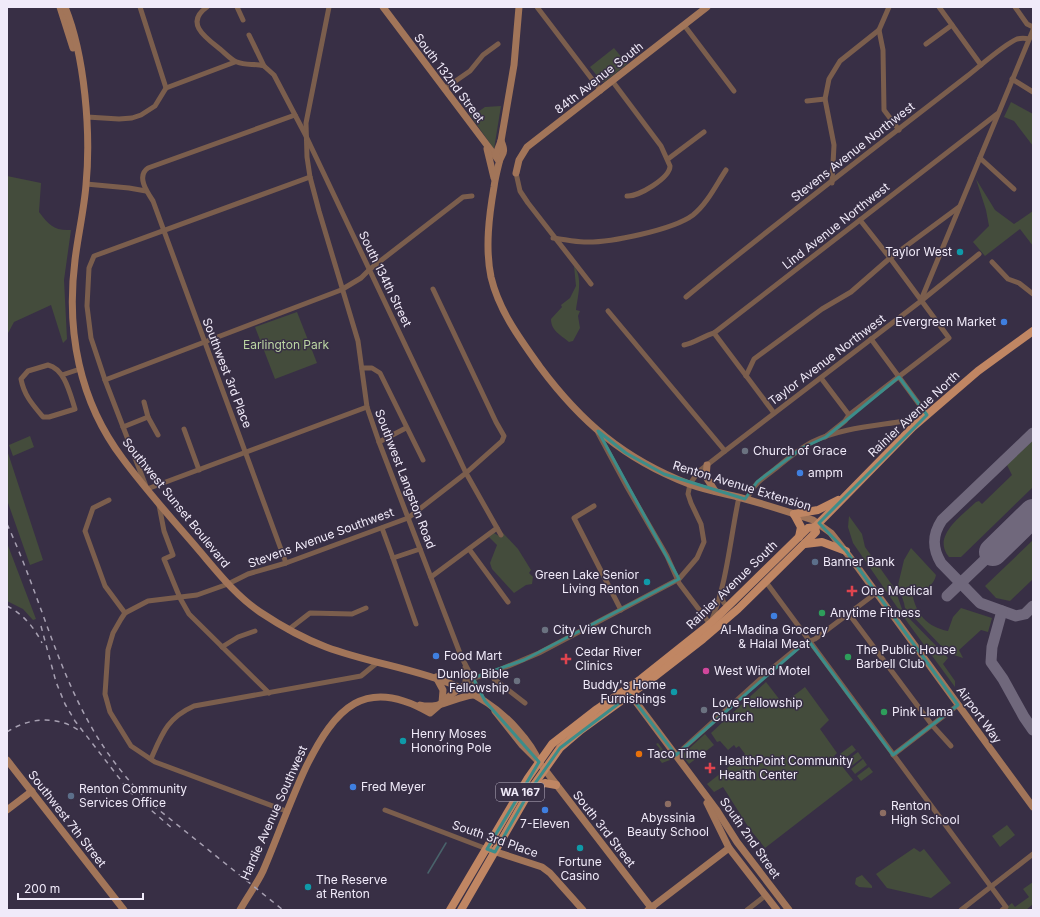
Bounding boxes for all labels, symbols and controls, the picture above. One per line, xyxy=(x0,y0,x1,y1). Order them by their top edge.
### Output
street label: South 132nd Street xyxy=(411,30,488,125)
street label: 84th Avenue South xyxy=(551,38,646,117)
street label: Stevens Avenue Northwest xyxy=(788,99,918,205)
street label: Lind Avenue Northwest xyxy=(779,179,892,272)
street label: South 134th Street xyxy=(356,228,415,329)
place label: Taylor West xyxy=(885,244,952,259)
marker: Taylor West xyxy=(955,247,965,257)
street label: Taylor Avenue Northwest xyxy=(765,311,888,408)
place label: Evergreen Market xyxy=(895,314,996,329)
street label: Southwest 3rd Place xyxy=(200,316,255,430)
marker: Evergreen Market xyxy=(999,317,1009,327)
park label: Earlington Park xyxy=(243,337,329,352)
street label: Rainier Avenue North xyxy=(865,367,963,460)
street label: Southwest Langston Road xyxy=(372,407,439,551)
street label: Southwest Sunset Boulevard xyxy=(119,435,233,571)
place label: Church of Grace xyxy=(753,443,847,458)
marker: Church of Grace xyxy=(740,446,750,456)
street label: Renton Avenue Extension xyxy=(671,457,813,514)
place label: ampm xyxy=(808,465,843,480)
marker: ampm xyxy=(795,468,805,478)
street label: Stevens Avenue Southwest xyxy=(246,504,396,571)
street label: Rainier Avenue South xyxy=(683,537,780,632)
place label: Banner Bank xyxy=(823,554,895,569)
marker: Banner Bank xyxy=(810,557,820,567)
place label: Green Lake Senior Living Renton xyxy=(535,567,639,596)
marker: Green Lake Senior Living Renton xyxy=(642,577,652,587)
place label: One Medical xyxy=(861,583,932,598)
marker: One Medical xyxy=(846,585,858,597)
place label: Anytime Fitness xyxy=(830,605,921,620)
marker: Anytime Fitness xyxy=(817,608,827,618)
marker: Al-Madina Grocery & Halal Meat xyxy=(769,611,779,621)
place label: City View Church xyxy=(553,622,651,637)
place label: Al-Madina Grocery & Halal Meat xyxy=(720,622,828,651)
marker: City View Church xyxy=(540,625,550,635)
place label: The Public House Barbell Club xyxy=(856,642,956,671)
place label: Cedar River Clinics xyxy=(575,644,642,673)
place label: Food Mart xyxy=(444,648,502,663)
marker: Food Mart xyxy=(431,651,441,661)
marker: The Public House Barbell Club xyxy=(843,652,853,662)
marker: Cedar River Clinics xyxy=(560,653,572,665)
place label: West Wind Motel xyxy=(714,663,810,678)
place label: Dunlop Bible Fellowship xyxy=(437,666,509,695)
marker: West Wind Motel xyxy=(701,666,711,676)
marker: Dunlop Bible Fellowship xyxy=(512,676,522,686)
place label: Buddy's Home Furnishings xyxy=(583,677,666,706)
street label: Airport Way xyxy=(954,683,1005,746)
marker: Buddy's Home Furnishings xyxy=(669,687,679,697)
place label: Love Fellowship Church xyxy=(712,695,803,724)
place label: Pink Llama xyxy=(892,704,953,719)
marker: Love Fellowship Church xyxy=(699,705,709,715)
marker: Pink Llama xyxy=(879,707,889,717)
place label: Henry Moses Honoring Pole xyxy=(411,726,492,755)
marker: Henry Moses Honoring Pole xyxy=(398,736,408,746)
street label: Hardie Avenue Southwest xyxy=(237,743,310,883)
place label: Taco Time xyxy=(647,746,706,761)
marker: Taco Time xyxy=(634,749,644,759)
place label: HealthPoint Community Health Center xyxy=(719,753,853,782)
marker: HealthPoint Community Health Center xyxy=(704,762,716,774)
street label: Southwest 7th Street xyxy=(25,767,110,870)
place label: Fred Meyer xyxy=(361,779,426,794)
place label: Renton Community Services Office xyxy=(79,781,187,810)
marker: Fred Meyer xyxy=(348,782,358,792)
road number: WA 167 xyxy=(496,783,544,801)
street label: South 3rd Street xyxy=(570,788,639,870)
marker: Renton Community Services Office xyxy=(66,791,76,801)
street label: South 2nd Street xyxy=(717,794,784,881)
place label: Renton High School xyxy=(891,798,960,827)
marker: Abyssinia Beauty School xyxy=(663,799,673,809)
marker: 7-Eleven xyxy=(540,805,550,815)
marker: Renton High School xyxy=(878,808,888,818)
place label: Abyssinia Beauty School xyxy=(627,810,709,839)
place label: 7-Eleven xyxy=(520,816,570,831)
street label: South 3rd Place xyxy=(450,817,540,860)
marker: Fortune Casino xyxy=(575,843,585,853)
place label: Fortune Casino xyxy=(558,854,602,883)
place label: The Reserve at Renton xyxy=(316,872,387,901)
scale bar xyxy=(18,875,143,901)
text: 200 m xyxy=(24,881,60,896)
marker: The Reserve at Renton xyxy=(303,882,313,892)

